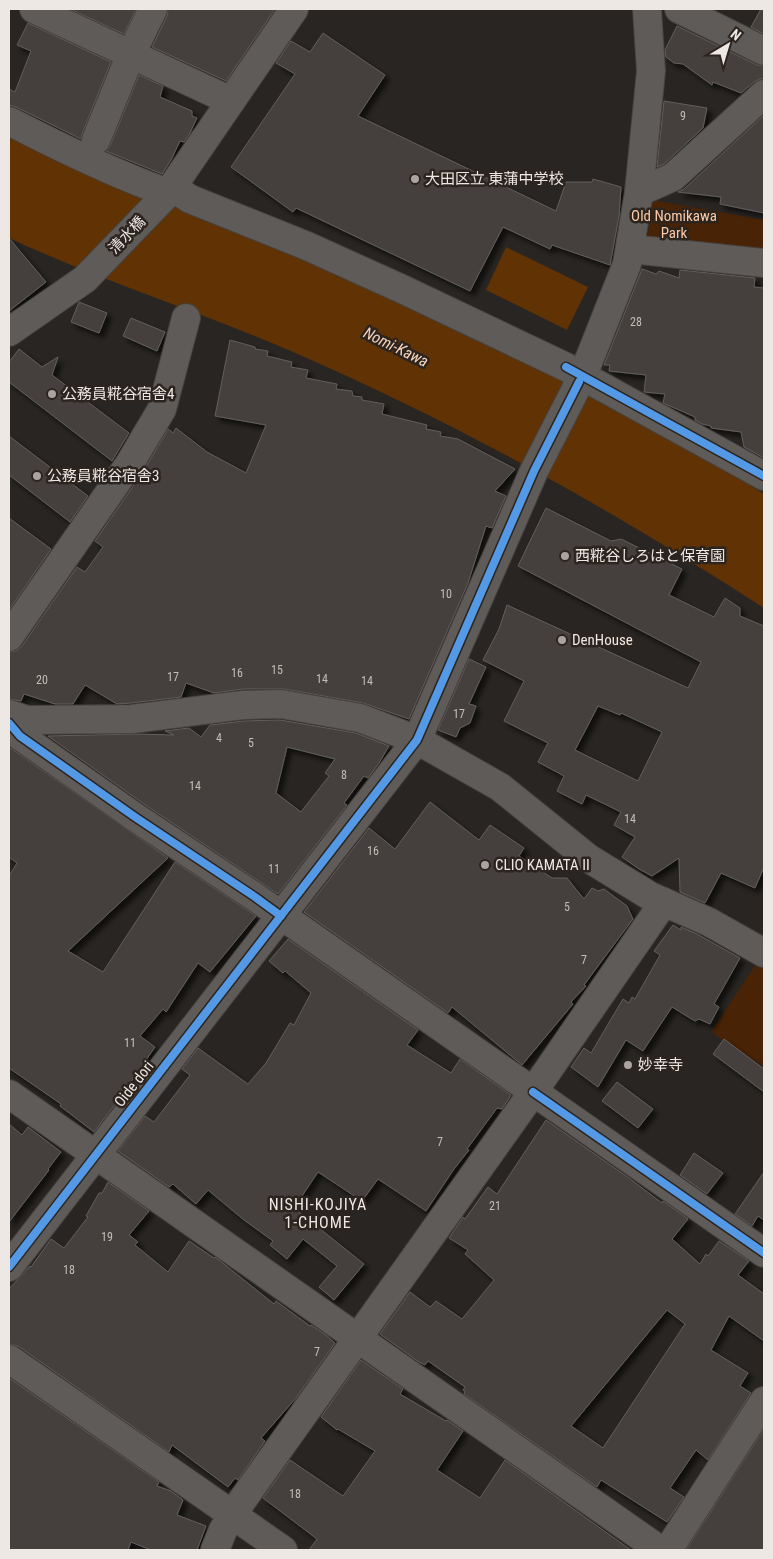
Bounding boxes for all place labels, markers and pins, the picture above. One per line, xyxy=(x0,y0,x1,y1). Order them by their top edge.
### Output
place label: 大田区立 東蒲中学校 xyxy=(425,170,563,188)
marker: 大田区立 東蒲中学校 xyxy=(409,173,421,185)
place label: 公務員糀谷宿舎4 xyxy=(62,385,174,403)
marker: 公務員糀谷宿舎4 xyxy=(46,388,58,400)
place label: 公務員糀谷宿舎3 xyxy=(47,467,159,485)
marker: 公務員糀谷宿舎3 xyxy=(31,470,43,482)
place label: 西糀谷しろはと保育園 xyxy=(575,547,725,565)
marker: 西糀谷しろはと保育園 xyxy=(559,550,571,562)
place label: DenHouse xyxy=(572,631,633,649)
marker: DenHouse xyxy=(556,634,568,646)
place label: CLIO KAMATA II xyxy=(495,856,590,874)
marker: CLIO KAMATA II xyxy=(479,859,491,871)
place label: 妙幸寺 xyxy=(638,1056,683,1074)
marker: 妙幸寺 xyxy=(622,1059,634,1071)

